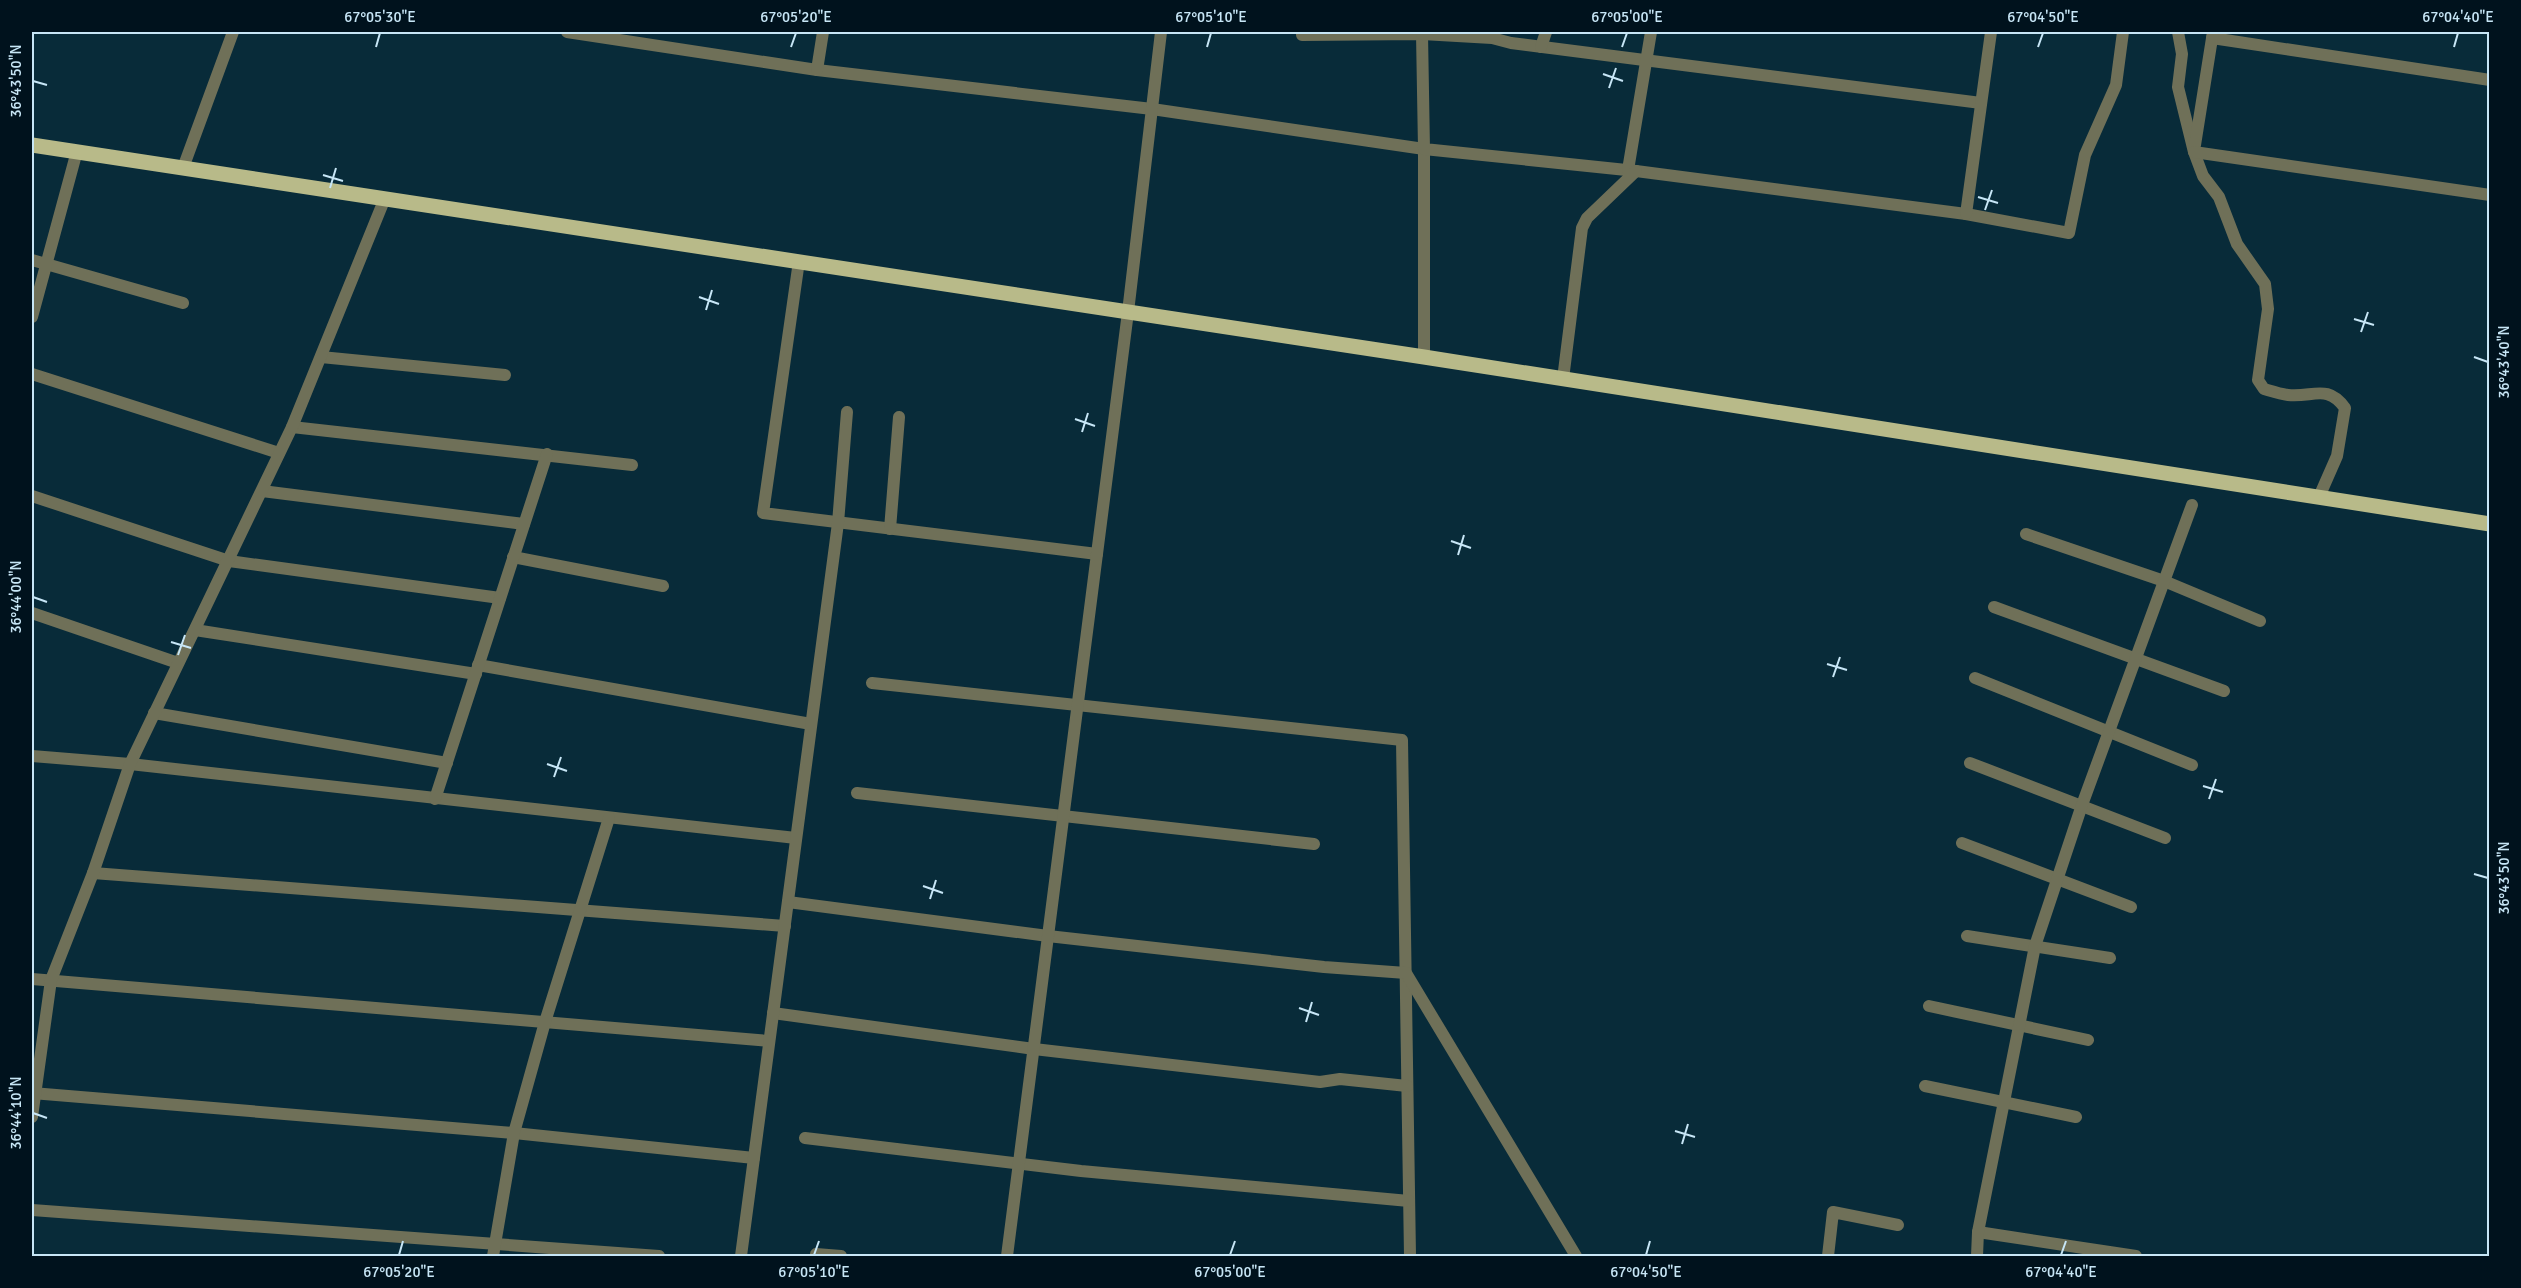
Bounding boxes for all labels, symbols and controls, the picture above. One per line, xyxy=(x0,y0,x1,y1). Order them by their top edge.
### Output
text: 67°05'30"E xyxy=(344,8,416,26)
text: 67°05'20"E xyxy=(760,8,832,26)
text: 67°05'10"E xyxy=(1175,8,1247,26)
text: 67°05'00"E xyxy=(1591,8,1663,26)
text: 67°04'50"E xyxy=(2007,8,2079,26)
text: 67°04'40"E xyxy=(2422,8,2494,26)
text: 36°43'50"N xyxy=(7,44,25,118)
text: 36°43'40"N xyxy=(2495,325,2513,399)
text: 36°44'00"N xyxy=(7,560,25,634)
text: 36°43'50"N xyxy=(2495,841,2513,915)
text: 36°44'10"N xyxy=(7,1076,25,1150)
text: 67°05'20"E xyxy=(363,1263,435,1281)
text: 67°05'10"E xyxy=(778,1263,850,1281)
text: 67°05'00"E xyxy=(1194,1263,1266,1281)
text: 67°04'50"E xyxy=(1610,1263,1682,1281)
text: 67°04'40"E xyxy=(2025,1263,2097,1281)

